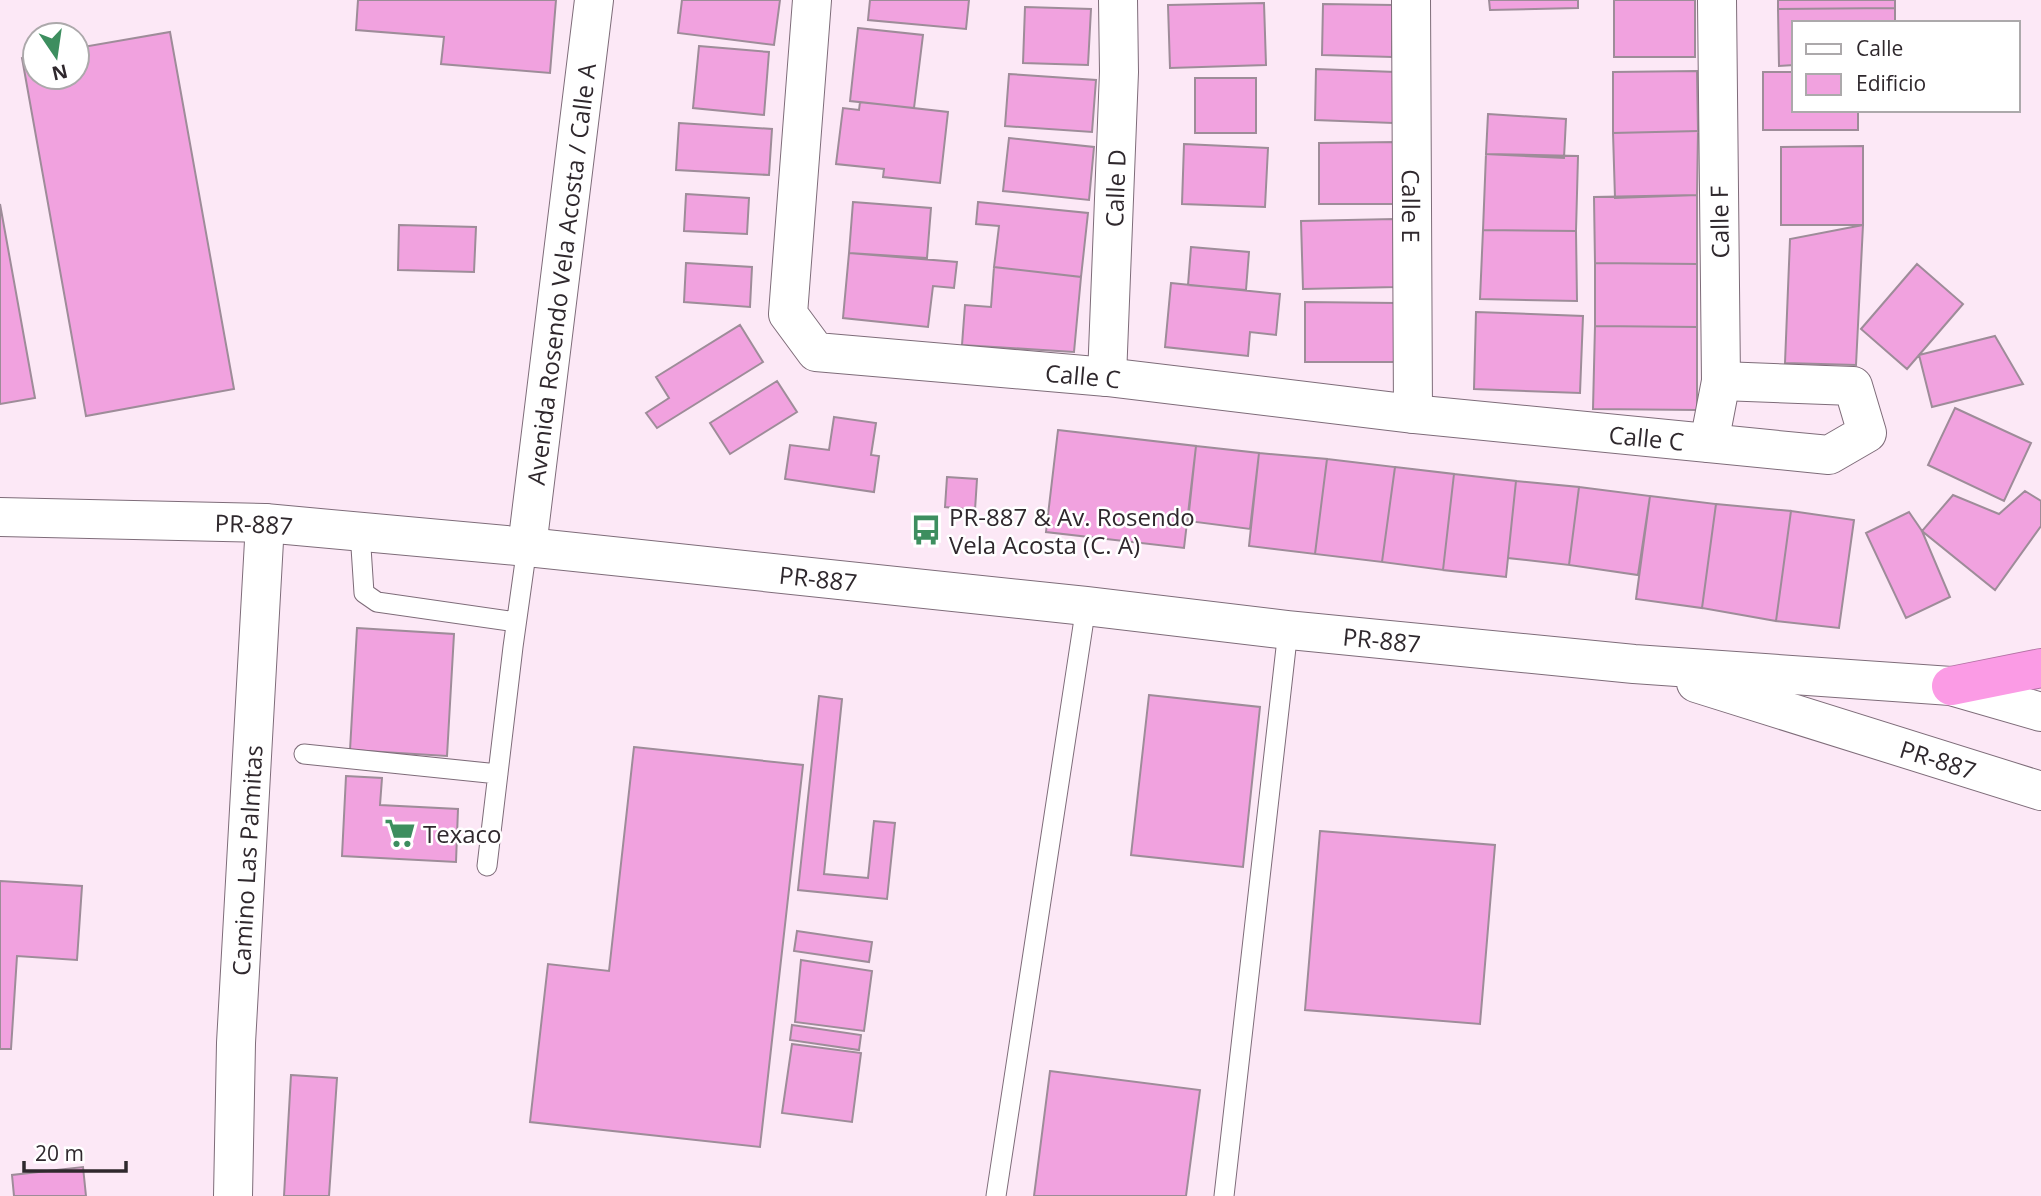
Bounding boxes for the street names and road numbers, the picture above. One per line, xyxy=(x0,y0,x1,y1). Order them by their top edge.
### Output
street label: Avenida Rosendo Vela Acosta / Calle A xyxy=(518,60,603,487)
street label: Calle D xyxy=(1096,149,1132,228)
street label: Calle E xyxy=(1395,169,1429,243)
street label: Calle F xyxy=(1702,185,1736,259)
street label: Calle C xyxy=(1044,355,1122,395)
street label: Calle C xyxy=(1607,417,1686,457)
street label: PR-887 xyxy=(214,505,294,542)
street label: PR-887 xyxy=(778,557,859,598)
street label: PR-887 xyxy=(1341,619,1422,659)
street label: PR-887 xyxy=(1896,731,1981,786)
street label: Camino Las Palmitas xyxy=(223,744,269,977)

